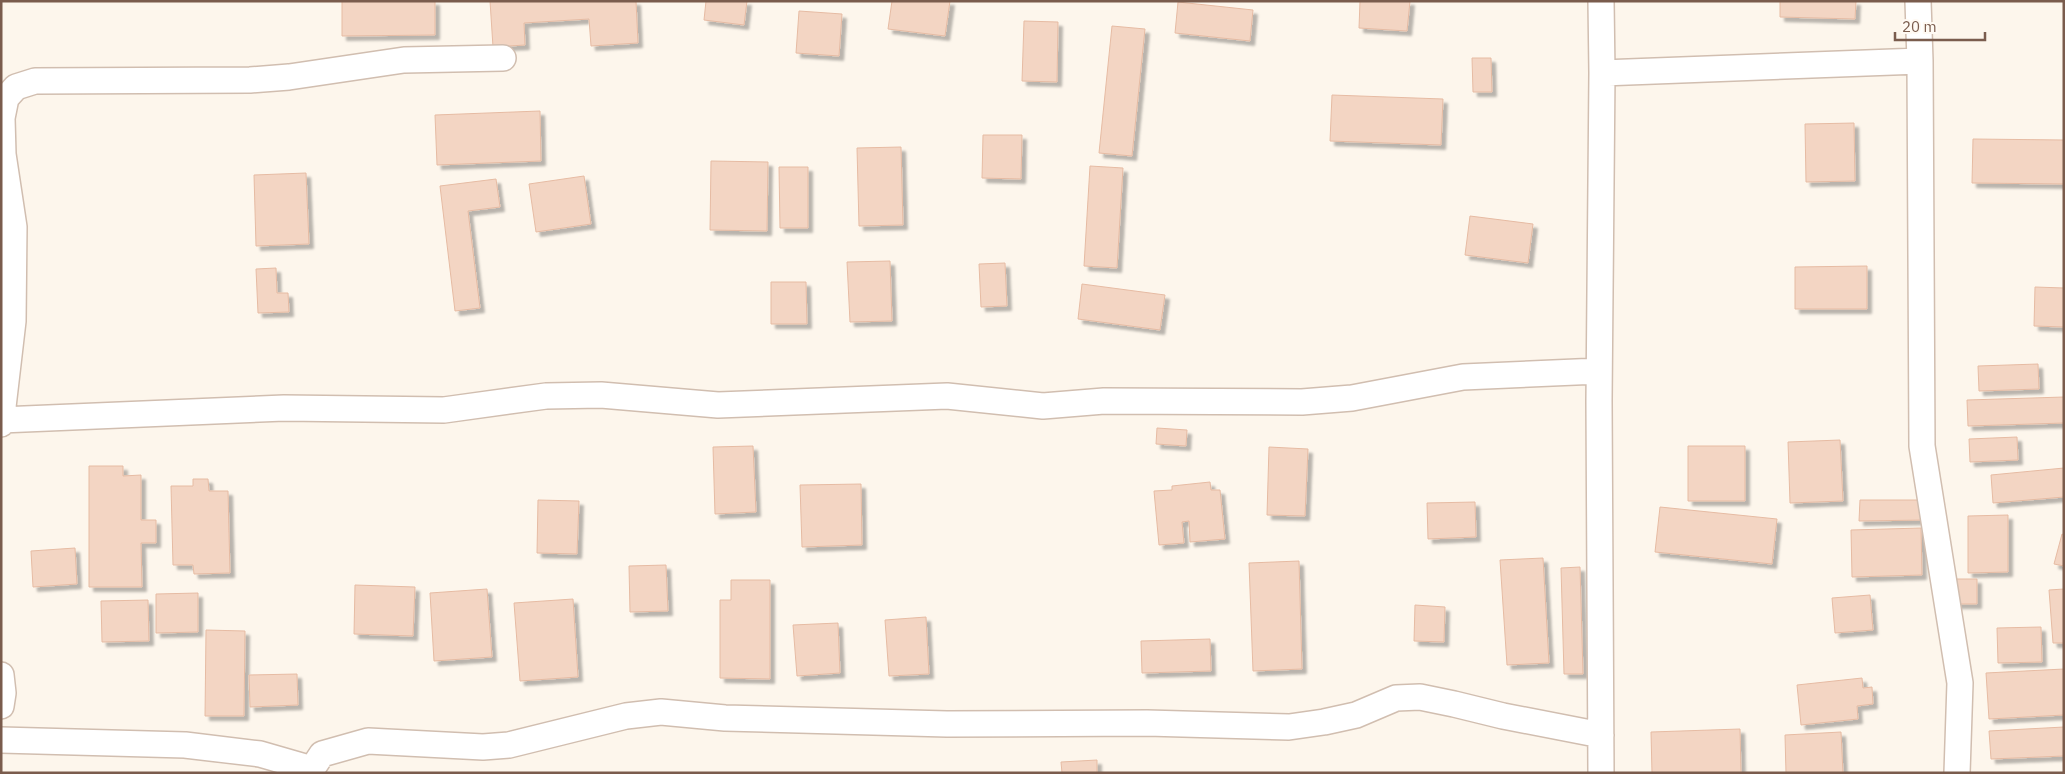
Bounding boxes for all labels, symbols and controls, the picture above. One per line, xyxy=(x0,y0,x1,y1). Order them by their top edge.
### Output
scale bar xyxy=(1895,10,1985,42)
text: 20 m xyxy=(1902,17,1937,36)

